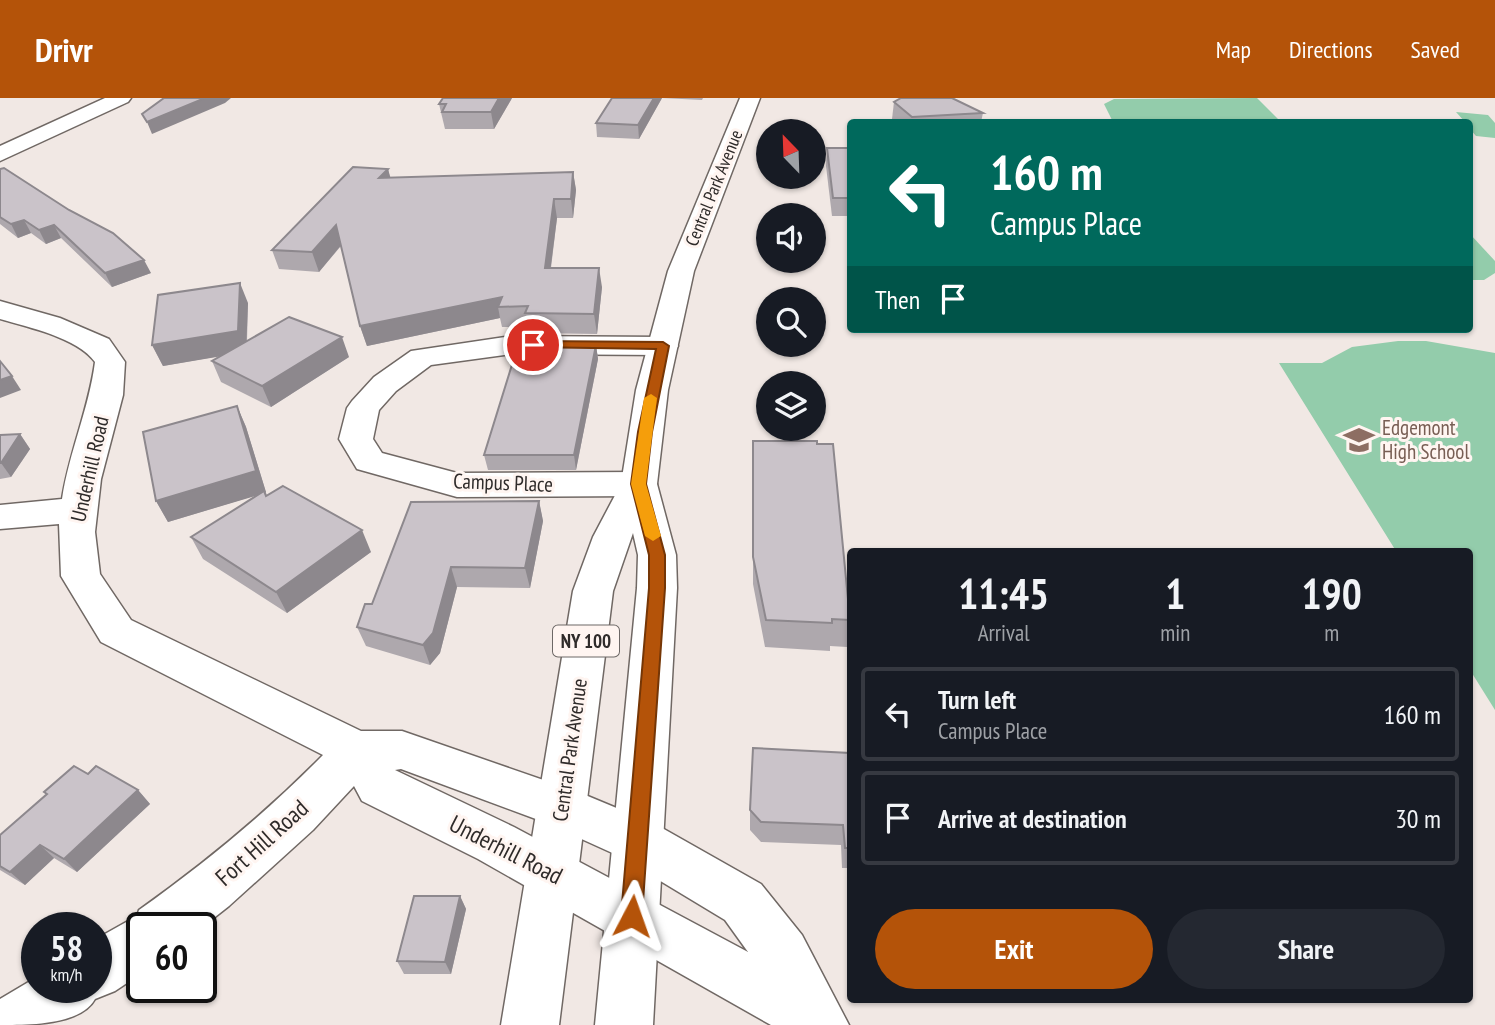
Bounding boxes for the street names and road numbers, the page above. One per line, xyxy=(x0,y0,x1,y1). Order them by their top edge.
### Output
street label: Central Park Avenue xyxy=(680,126,747,249)
street label: Underhill Road xyxy=(64,413,115,524)
street label: Campus Place xyxy=(453,467,553,498)
road number: NY 100 xyxy=(553,626,619,656)
street label: Central Park Avenue xyxy=(546,677,593,823)
street label: Fort Hill Road xyxy=(209,793,315,892)
street label: Underhill Road xyxy=(444,808,568,891)

